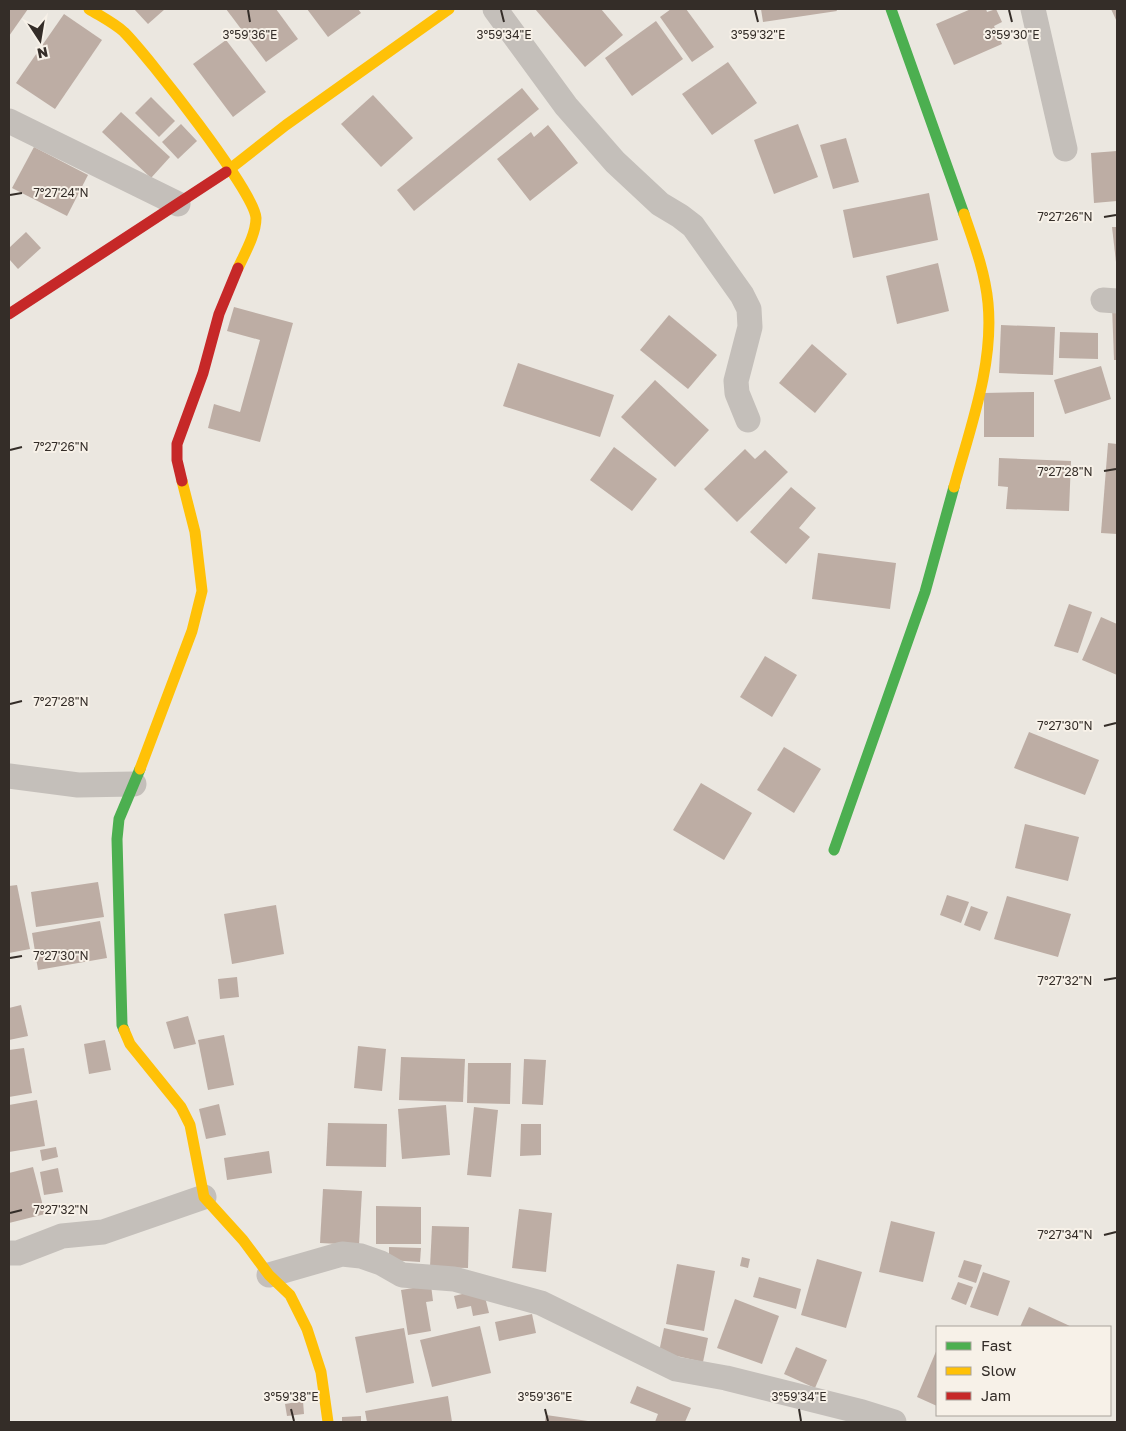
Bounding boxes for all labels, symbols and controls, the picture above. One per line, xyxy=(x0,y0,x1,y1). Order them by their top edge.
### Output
north arrow xyxy=(15,15,65,65)
text: 3°59'36"E xyxy=(223,27,277,42)
text: 3°59'34"E xyxy=(477,27,531,42)
text: 3°59'32"E xyxy=(731,27,785,42)
text: 3°59'30"E xyxy=(984,27,1040,42)
text: N xyxy=(36,44,50,63)
text: 7°27'24"N xyxy=(33,185,89,200)
text: 7°27'26"N xyxy=(1037,209,1093,224)
text: 7°27'26"N xyxy=(33,439,89,454)
text: 7°27'28"N xyxy=(1037,464,1093,479)
text: 7°27'28"N xyxy=(33,694,89,709)
text: 7°27'30"N xyxy=(1037,718,1093,733)
text: 7°27'30"N xyxy=(33,948,89,963)
text: 7°27'32"N xyxy=(1038,973,1092,988)
text: 7°27'32"N xyxy=(34,1202,88,1217)
text: 7°27'34"N xyxy=(1037,1227,1093,1242)
legend xyxy=(936,1326,1111,1416)
text: Fast xyxy=(981,1336,1012,1354)
text: Slow xyxy=(981,1361,1016,1379)
text: Jam xyxy=(981,1386,1011,1404)
text: 3°59'38"E xyxy=(264,1389,318,1404)
text: 3°59'36"E xyxy=(518,1389,572,1404)
text: 3°59'34"E xyxy=(772,1389,826,1404)

